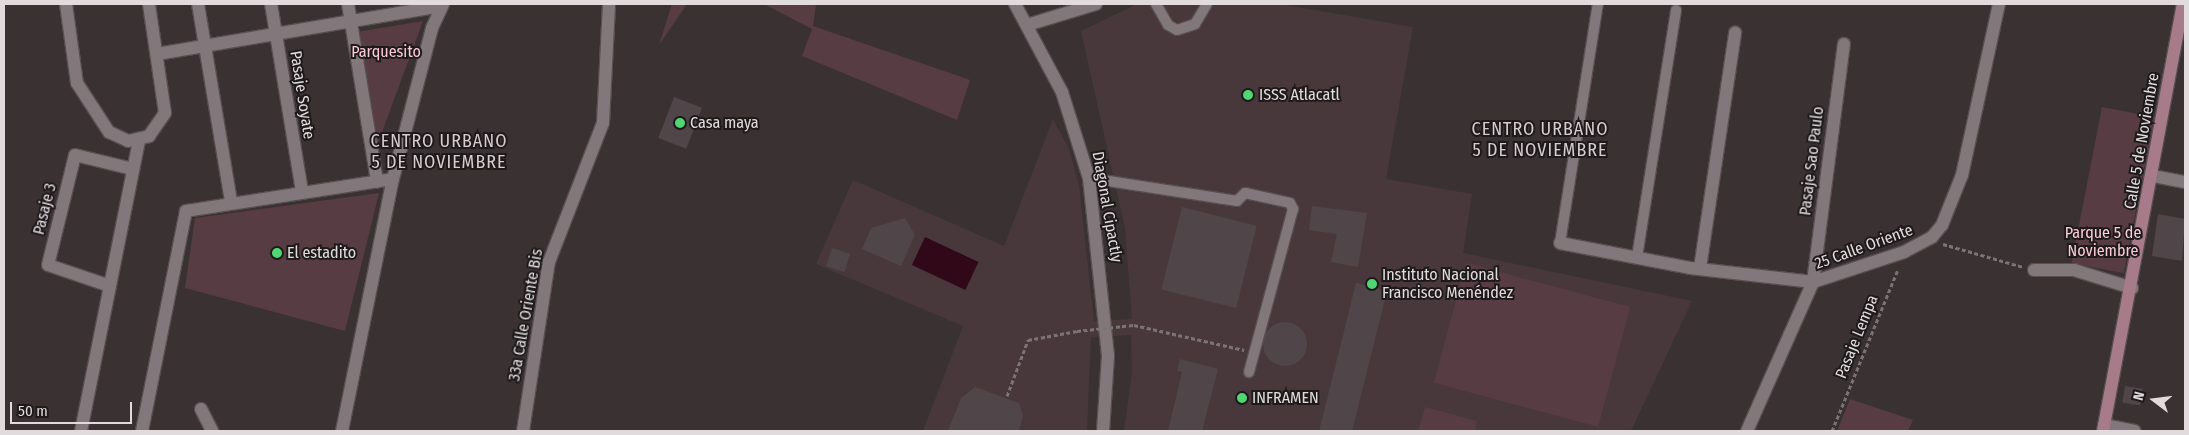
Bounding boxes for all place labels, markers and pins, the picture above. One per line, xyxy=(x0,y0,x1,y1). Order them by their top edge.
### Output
place label: ISSS Atlacatl xyxy=(1259,85,1340,105)
marker: ISSS Atlacatl xyxy=(1241,88,1255,102)
place label: Casa maya xyxy=(690,113,759,133)
marker: Casa maya xyxy=(674,117,686,129)
place label: El estadito xyxy=(287,243,356,263)
marker: El estadito xyxy=(271,247,283,259)
place label: Instituto Nacional Francisco Menéndez xyxy=(1382,265,1513,303)
marker: Instituto Nacional Francisco Menéndez xyxy=(1366,278,1378,290)
place label: INFRAMEN xyxy=(1252,388,1319,408)
marker: INFRAMEN xyxy=(1236,392,1248,404)

